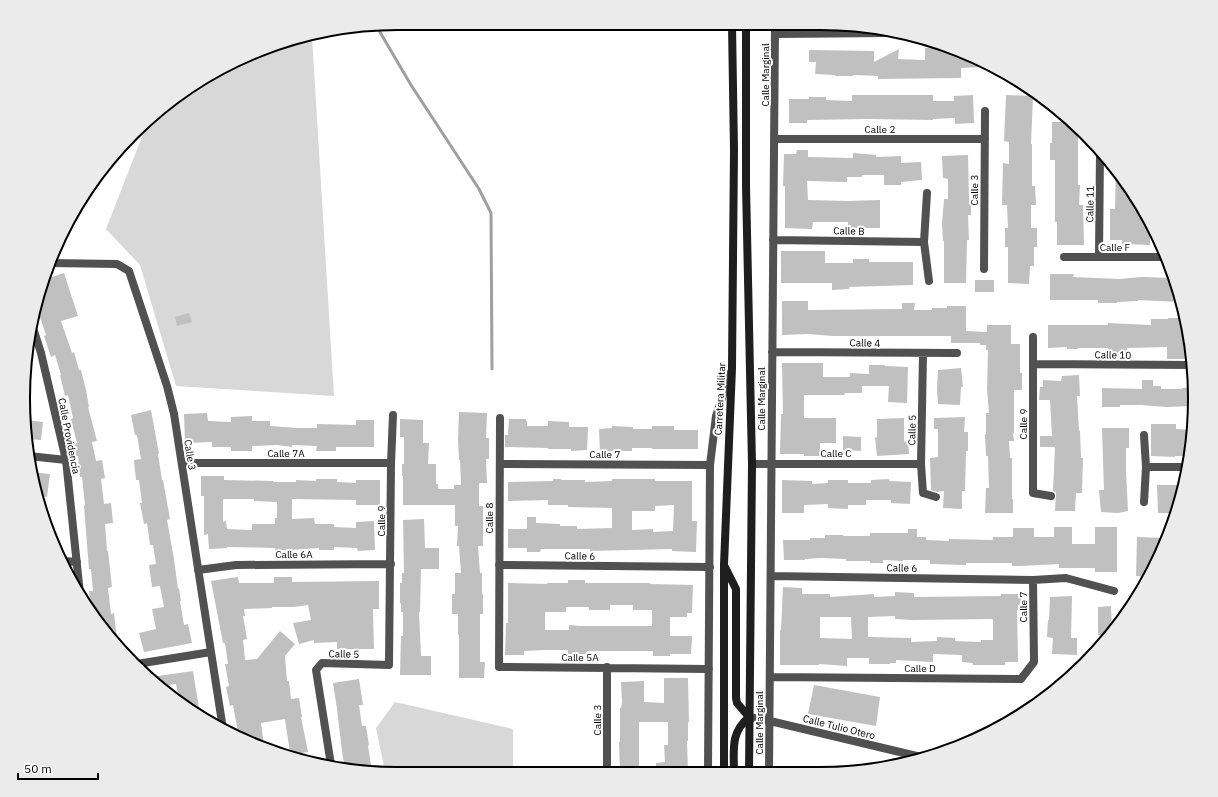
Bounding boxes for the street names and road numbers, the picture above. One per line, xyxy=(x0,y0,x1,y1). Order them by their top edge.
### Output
street label: Calle Marginal xyxy=(759,43,772,107)
street label: Calle 2 xyxy=(865,123,895,136)
street label: Calle 3 xyxy=(968,175,981,205)
street label: Calle 11 xyxy=(1083,185,1097,223)
street label: Calle B xyxy=(833,224,865,238)
street label: Calle F xyxy=(1100,241,1131,254)
street label: Calle 4 xyxy=(849,336,881,350)
street label: Calle 10 xyxy=(1094,348,1132,362)
street label: Carretera Militar xyxy=(712,362,728,436)
street label: Calle Marginal xyxy=(755,367,768,431)
street label: Calle Providencia xyxy=(55,397,83,476)
street label: Calle 9 xyxy=(1017,409,1030,439)
street label: Calle 5 xyxy=(905,414,919,446)
street label: Calle 3 xyxy=(181,439,199,471)
street label: Calle 7A xyxy=(267,447,305,460)
street label: Calle C xyxy=(821,447,852,460)
street label: Calle 7 xyxy=(590,448,620,461)
street label: Calle 8 xyxy=(483,503,496,533)
street label: Calle 9 xyxy=(375,506,388,536)
street label: Calle 6A xyxy=(275,548,313,561)
street label: Calle 6 xyxy=(564,549,596,563)
street label: Calle 6 xyxy=(886,561,918,575)
street label: Calle 7 xyxy=(1017,592,1030,622)
street label: Calle 5 xyxy=(328,647,360,661)
street label: Calle 5A xyxy=(561,651,599,664)
street label: Calle D xyxy=(904,662,936,675)
street label: Calle Marginal xyxy=(753,691,766,755)
street label: Calle 3 xyxy=(591,705,604,735)
street label: Calle Tulio Otero xyxy=(801,712,877,742)

